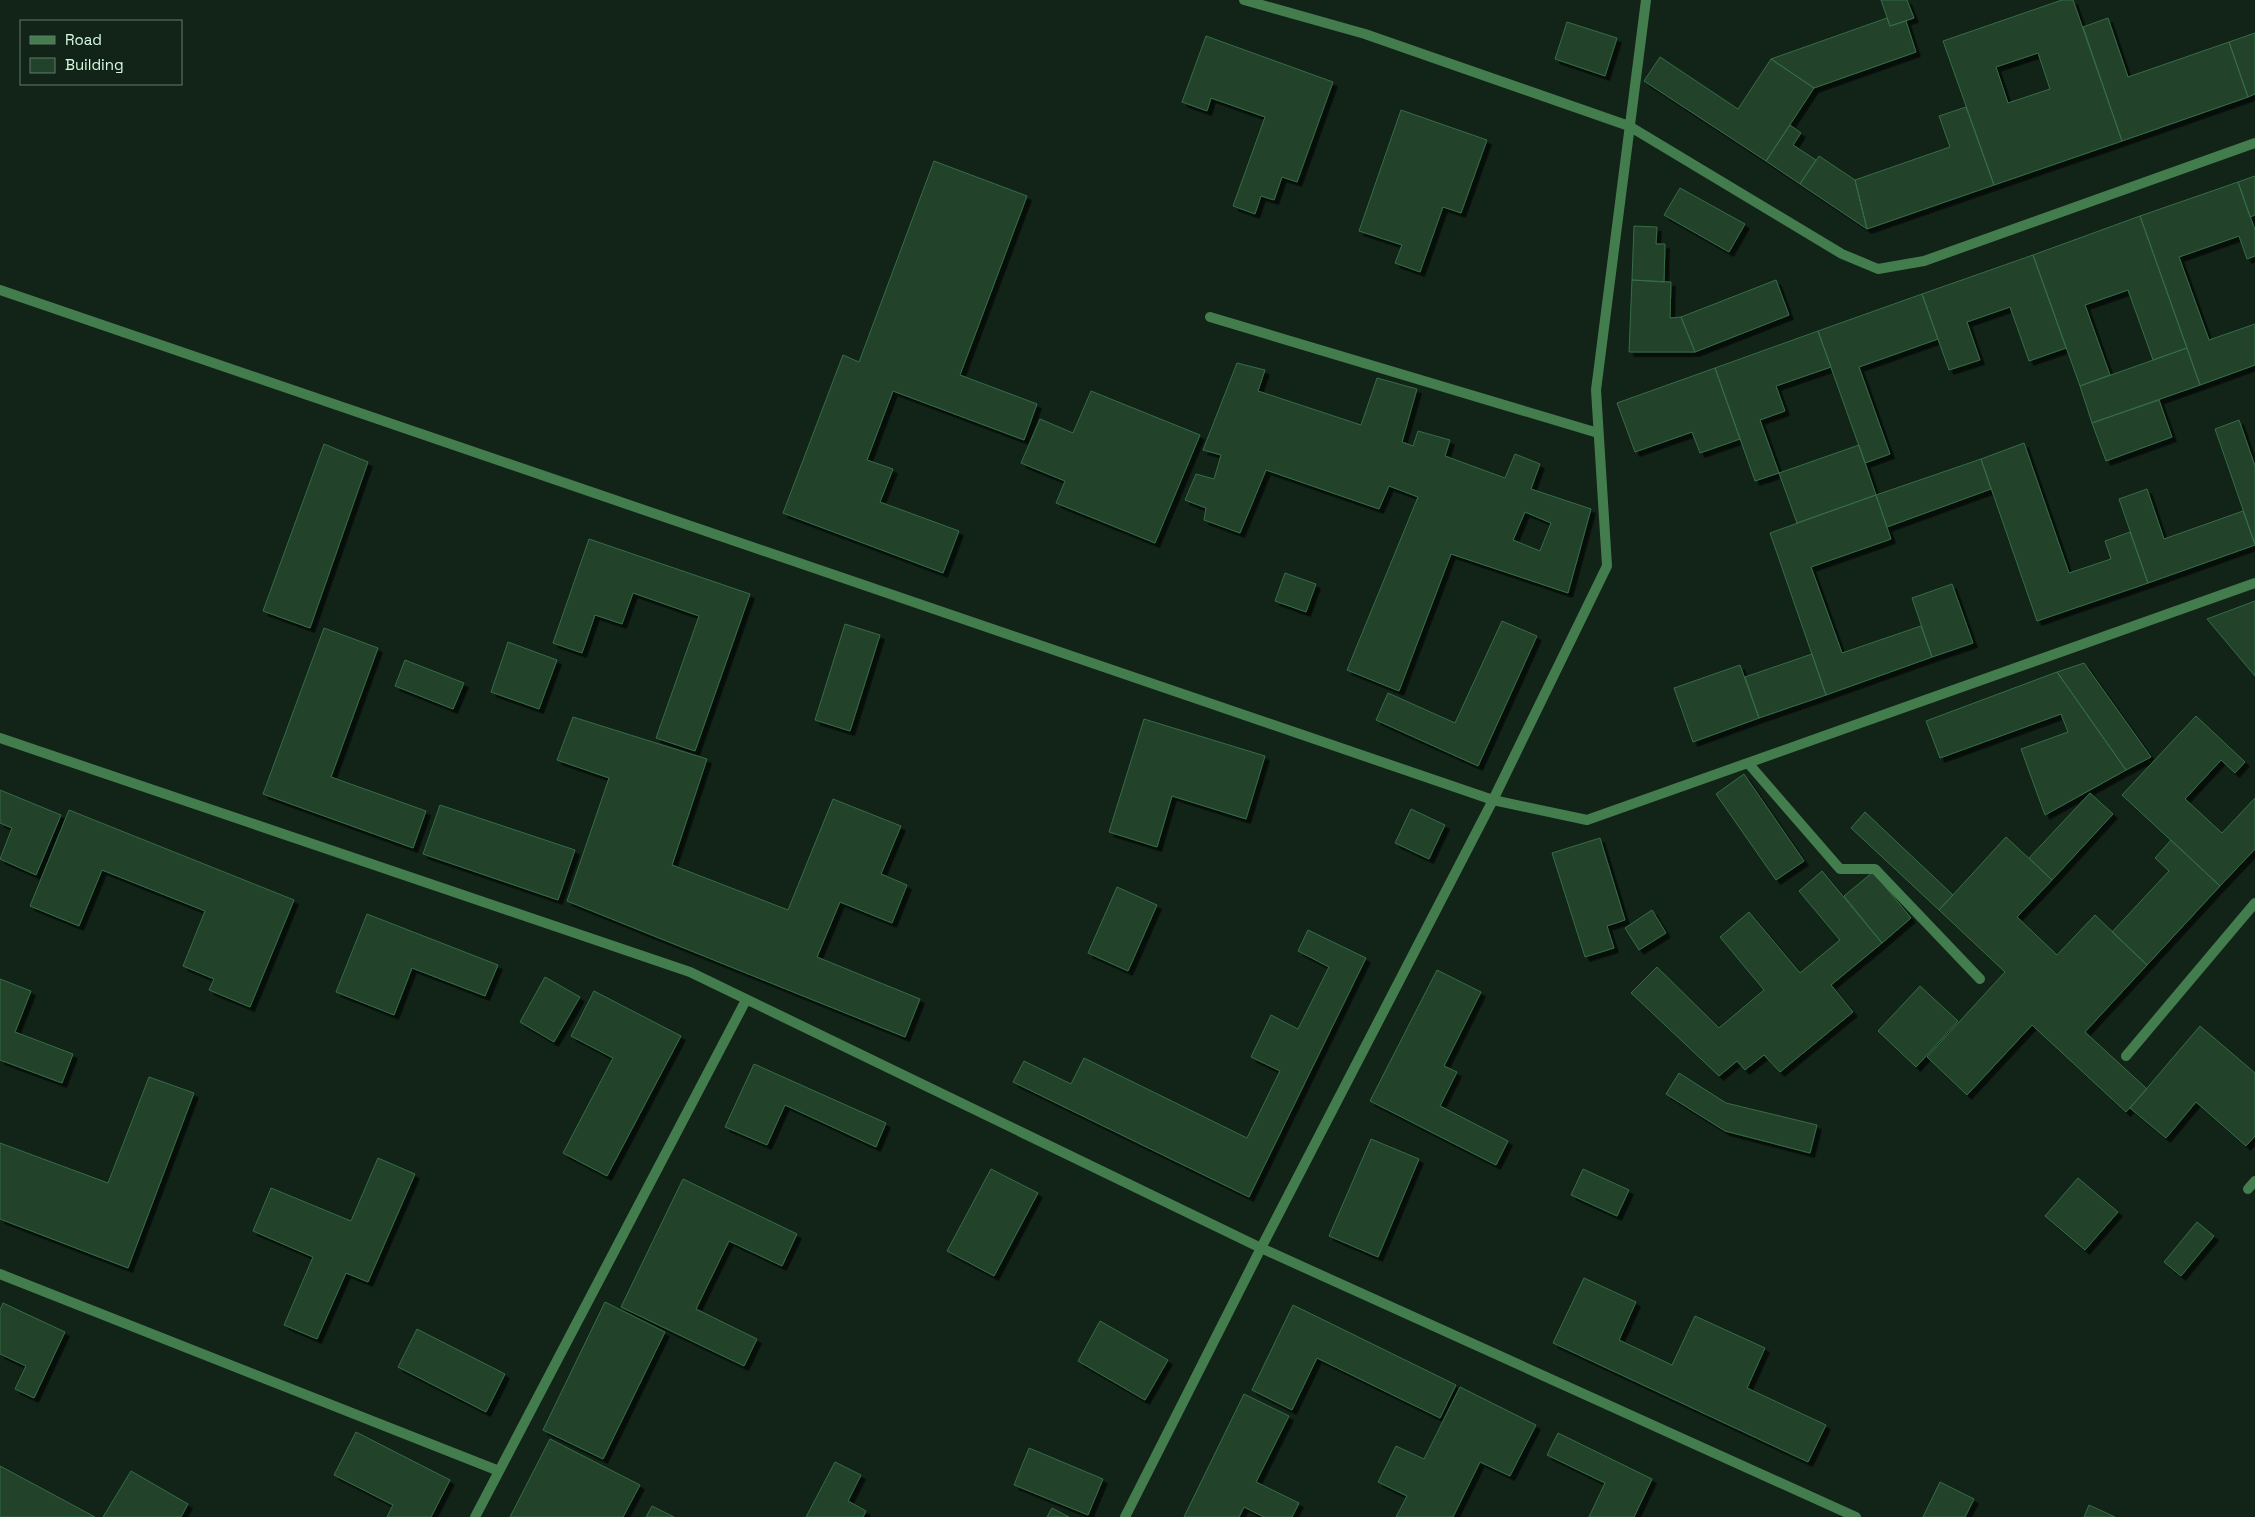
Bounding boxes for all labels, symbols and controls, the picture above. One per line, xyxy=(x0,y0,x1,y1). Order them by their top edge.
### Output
legend xyxy=(20,20,182,85)
text: Road xyxy=(65,30,102,49)
text: Building xyxy=(65,55,124,74)

